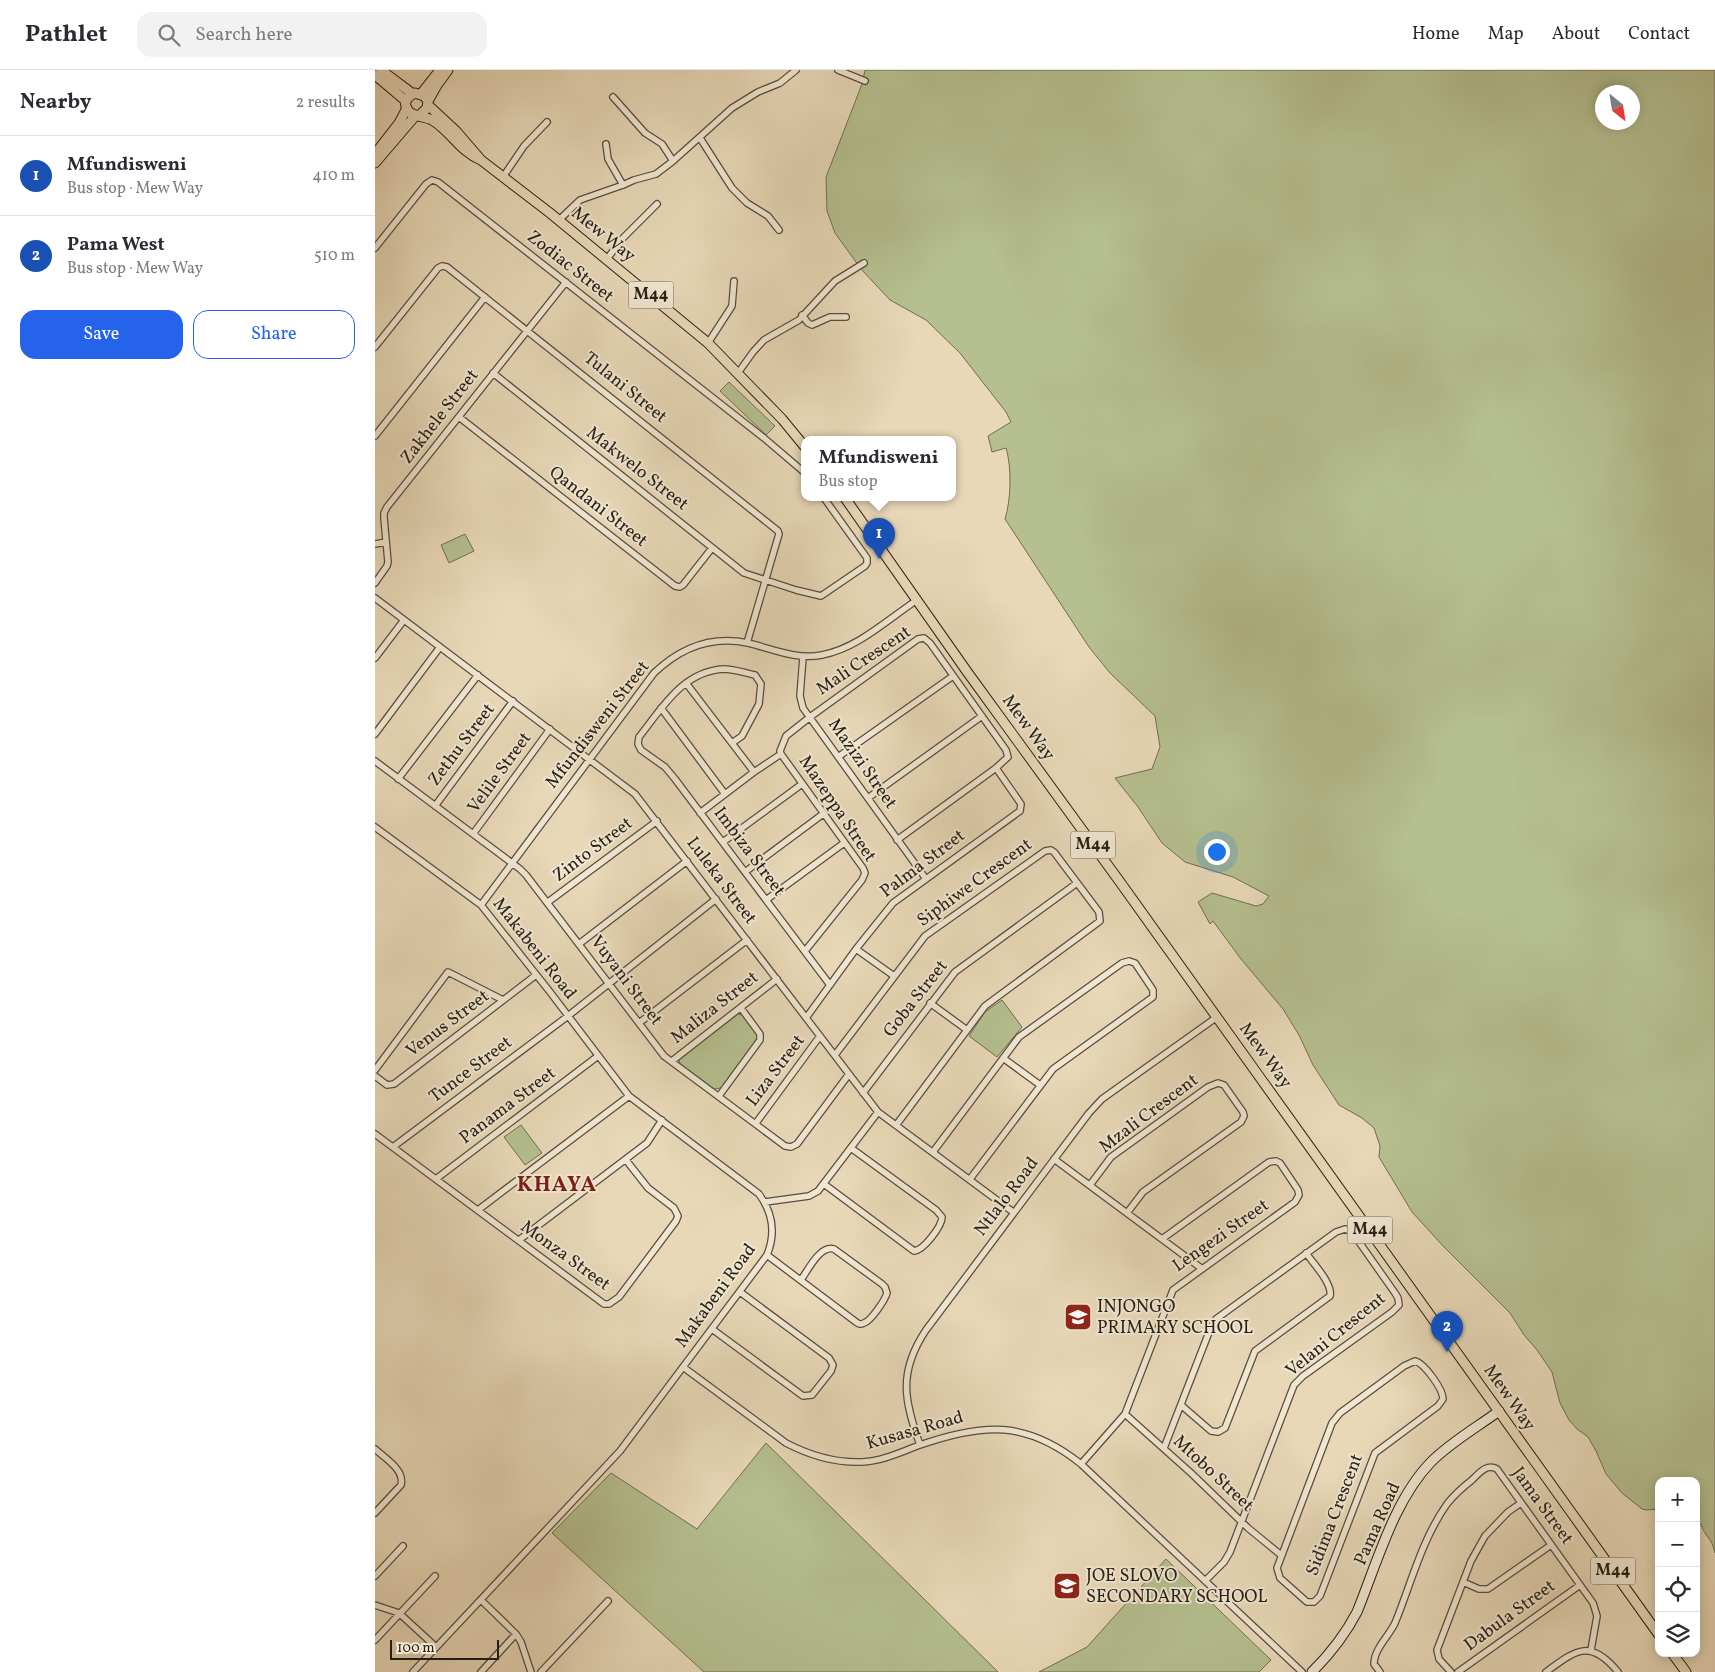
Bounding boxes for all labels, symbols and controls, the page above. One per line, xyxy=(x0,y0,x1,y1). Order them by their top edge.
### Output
search box xyxy=(137,12,487,57)
text: Pathlet xyxy=(25,18,107,52)
icon: search xyxy=(155,21,183,49)
text: Search here xyxy=(195,22,293,48)
text: Home xyxy=(1412,22,1460,47)
text: Map xyxy=(1488,22,1524,47)
text: About xyxy=(1552,22,1600,47)
text: Contact xyxy=(1628,22,1690,47)
north arrow xyxy=(1595,85,1640,130)
text: Nearby xyxy=(20,88,91,117)
text: 2 results xyxy=(296,92,355,114)
text: Mfundisweni xyxy=(67,152,187,178)
text: 1 xyxy=(33,165,39,187)
text: 410 m xyxy=(312,165,355,187)
text: Bus stop · Mew Way xyxy=(67,178,203,200)
street label: Mew Way xyxy=(566,201,641,269)
street label: Zodiac Street xyxy=(521,225,619,309)
text: Pama West xyxy=(67,232,165,258)
text: 2 xyxy=(32,245,40,267)
text: 510 m xyxy=(314,245,355,267)
text: Bus stop · Mew Way xyxy=(67,258,203,280)
road number: M44 xyxy=(629,282,673,308)
button: Save xyxy=(20,310,183,359)
button: Share xyxy=(193,310,355,359)
street label: Tulani Street xyxy=(578,346,672,430)
street label: Zakhele Street xyxy=(395,364,485,470)
street label: Makwelo Street xyxy=(581,421,693,517)
popup xyxy=(801,436,956,501)
text: Mfundisweni xyxy=(819,445,938,471)
street label: Qandani Street xyxy=(543,461,653,553)
text: Bus stop xyxy=(819,471,878,493)
pin: 1 xyxy=(863,518,895,559)
street label: Mali Crescent xyxy=(812,620,916,702)
street label: Mfundisweni Street xyxy=(540,656,656,794)
street label: Mew Way xyxy=(996,690,1061,766)
street label: Zethu Street xyxy=(423,698,501,792)
street label: Mazizi Street xyxy=(822,714,902,814)
street label: Velile Street xyxy=(462,727,538,819)
street label: Mazeppa Street xyxy=(792,751,882,867)
street label: Imbiza Street xyxy=(707,802,791,902)
street label: Zinto Street xyxy=(548,812,638,888)
street label: Palma Street xyxy=(875,824,971,904)
street label: Luleka Street xyxy=(680,832,762,930)
road number: M44 xyxy=(1071,832,1115,858)
street label: Siphiwe Crescent xyxy=(912,833,1038,933)
your location xyxy=(1204,839,1230,865)
street label: Makabeni Road xyxy=(486,893,582,1005)
street label: Vuyani Street xyxy=(584,931,668,1031)
street label: Goba Street xyxy=(878,955,954,1043)
street label: Maliza Street xyxy=(666,966,764,1050)
street label: Venus Street xyxy=(401,984,495,1064)
street label: Mew Way xyxy=(1233,1018,1298,1094)
street label: Liza Street xyxy=(741,1030,811,1112)
street label: Tunce Street xyxy=(424,1031,518,1109)
street label: Panama Street xyxy=(455,1061,561,1151)
street label: Mzali Crescent xyxy=(1094,1068,1204,1160)
street label: Ntlalo Road xyxy=(969,1152,1045,1242)
district label: KHAYA xyxy=(517,1170,597,1201)
street label: Lengezi Street xyxy=(1168,1194,1274,1278)
street label: Monza Street xyxy=(515,1215,615,1297)
road number: M44 xyxy=(1347,1216,1393,1244)
street label: Makabeni Road xyxy=(670,1239,762,1353)
street label: Velani Crescent xyxy=(1281,1287,1391,1383)
place label: INJONGO PRIMARY SCHOOL xyxy=(1097,1295,1253,1341)
school or university icon: INJONGO PRIMARY SCHOOL xyxy=(1063,1302,1093,1332)
pin: 2 xyxy=(1431,1311,1463,1352)
street label: Mew Way xyxy=(1477,1360,1541,1437)
street label: Kusasa Road xyxy=(864,1405,966,1457)
street label: Mtobo Street xyxy=(1167,1430,1259,1518)
street label: Sidima Crescent xyxy=(1300,1450,1370,1580)
street label: Jama Street xyxy=(1505,1462,1579,1550)
map controls xyxy=(1655,1477,1700,1657)
button: + xyxy=(1655,1477,1700,1522)
street label: Pama Road xyxy=(1349,1478,1407,1570)
button: − xyxy=(1655,1522,1700,1567)
road number: M44 xyxy=(1591,1558,1635,1584)
place label: JOE SLOVO SECONDARY SCHOOL xyxy=(1086,1564,1268,1610)
button: locate xyxy=(1655,1567,1700,1612)
school or university icon: JOE SLOVO SECONDARY SCHOOL xyxy=(1052,1571,1082,1601)
street label: Dabula Street xyxy=(1459,1574,1561,1658)
button: layers xyxy=(1655,1612,1700,1657)
scale bar xyxy=(390,1637,499,1660)
text: 100 m xyxy=(397,1639,435,1658)

